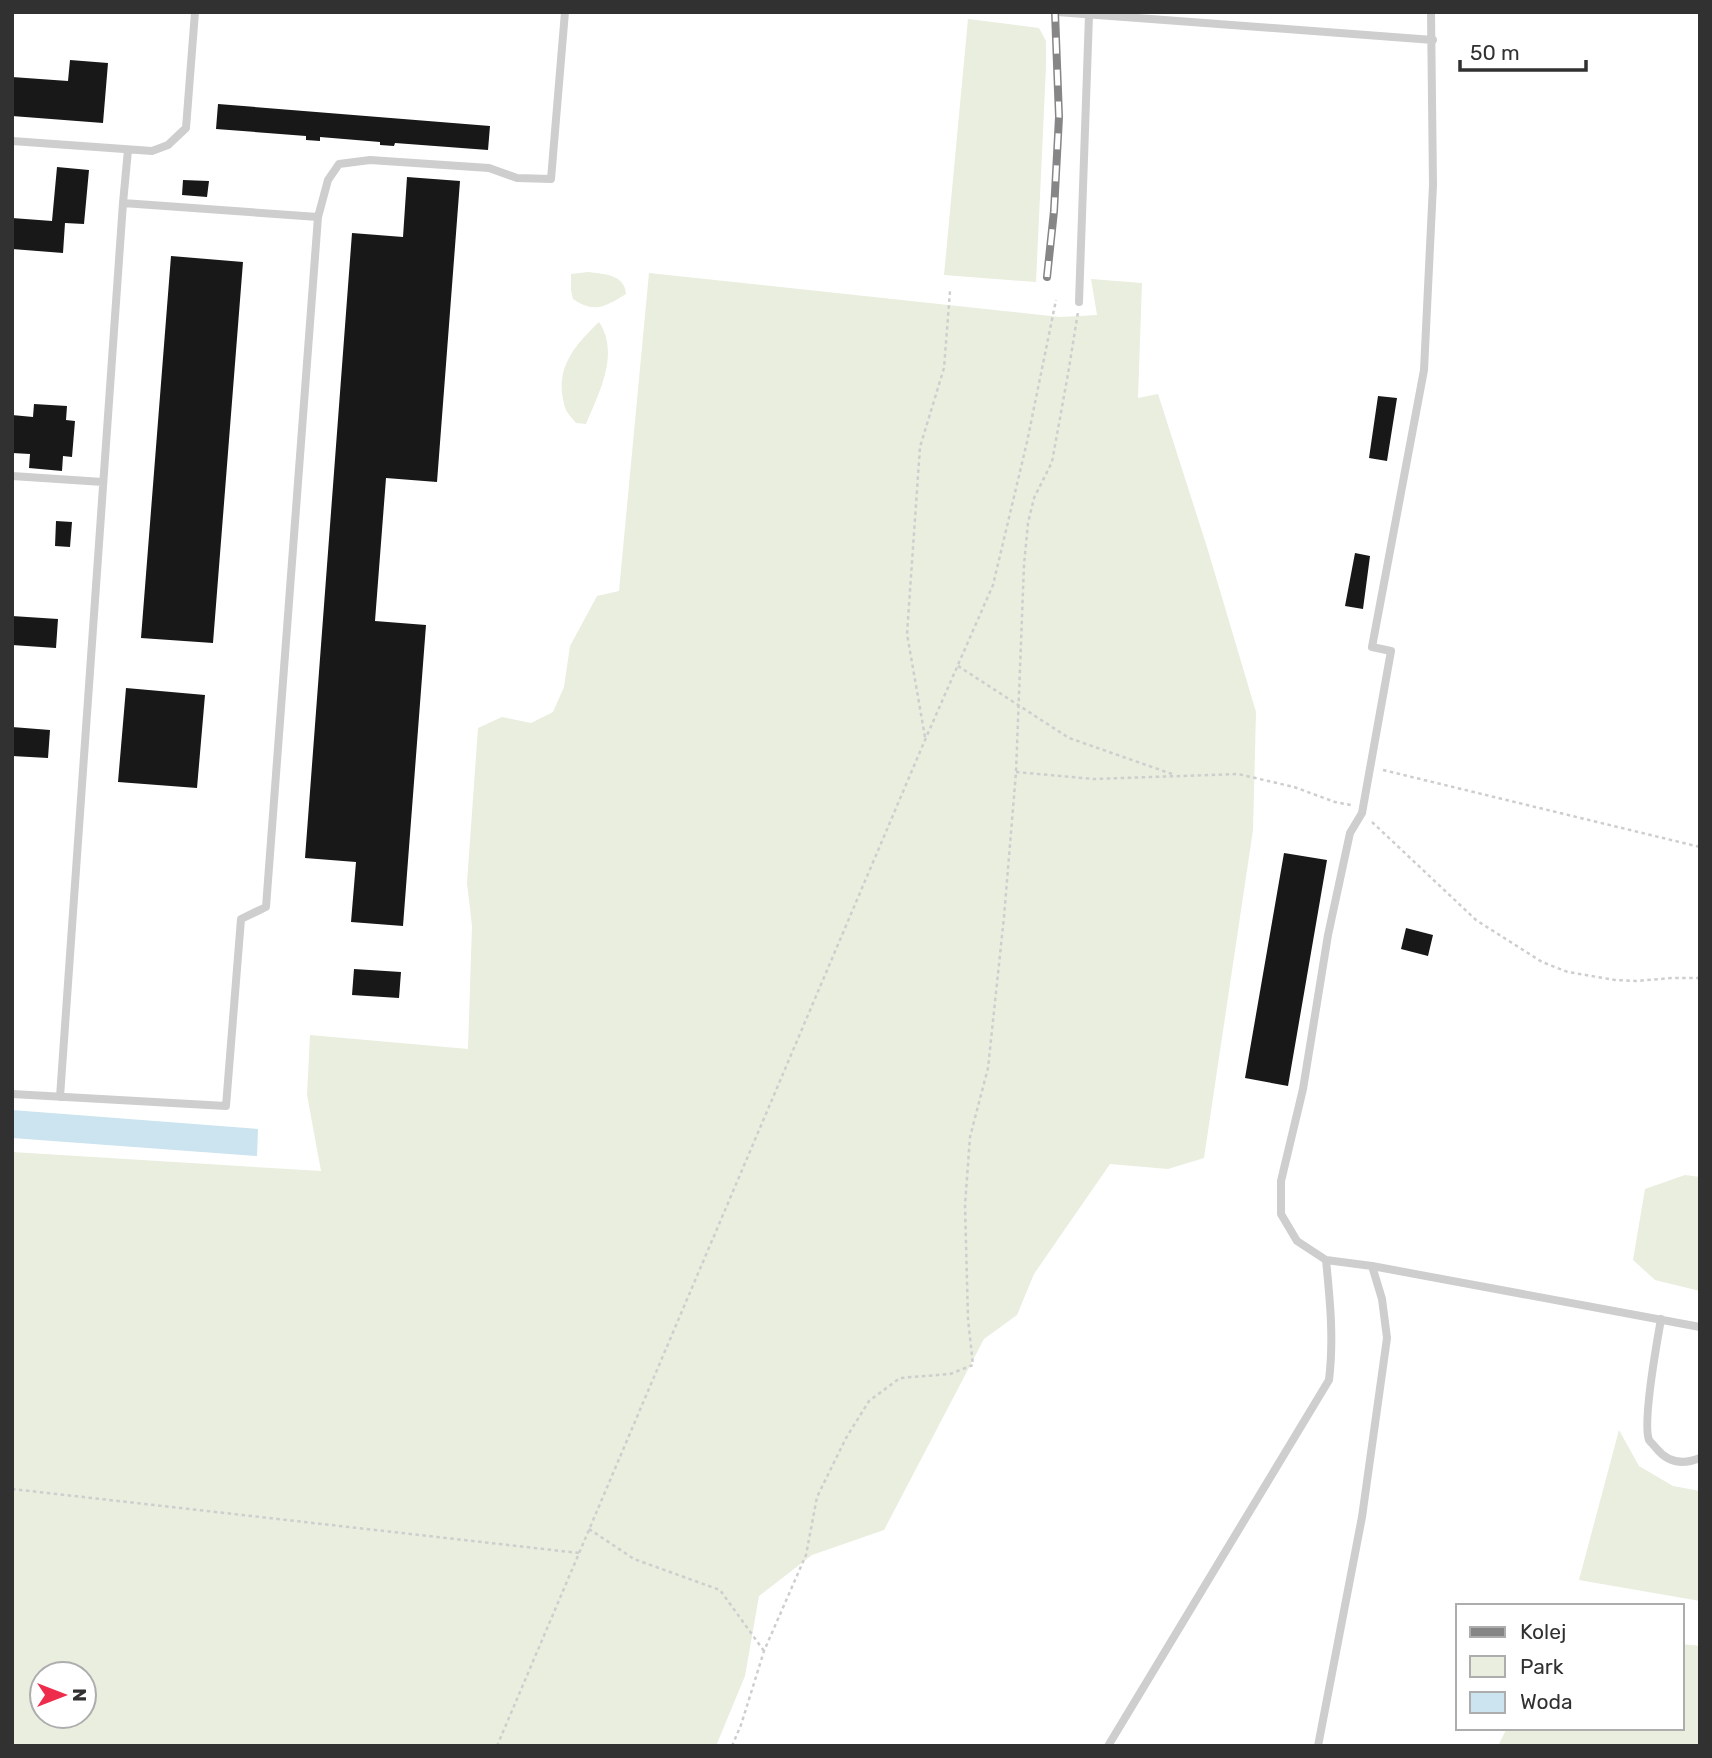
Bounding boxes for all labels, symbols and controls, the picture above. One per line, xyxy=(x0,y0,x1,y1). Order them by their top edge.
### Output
scale bar xyxy=(1460,28,1586,72)
text: 50 m xyxy=(1470,40,1520,65)
legend xyxy=(1456,1604,1684,1730)
text: Kolej xyxy=(1520,1619,1566,1644)
text: Park xyxy=(1520,1654,1564,1679)
north arrow xyxy=(28,1660,98,1730)
text: N xyxy=(68,1688,91,1702)
text: Woda xyxy=(1520,1689,1573,1714)

